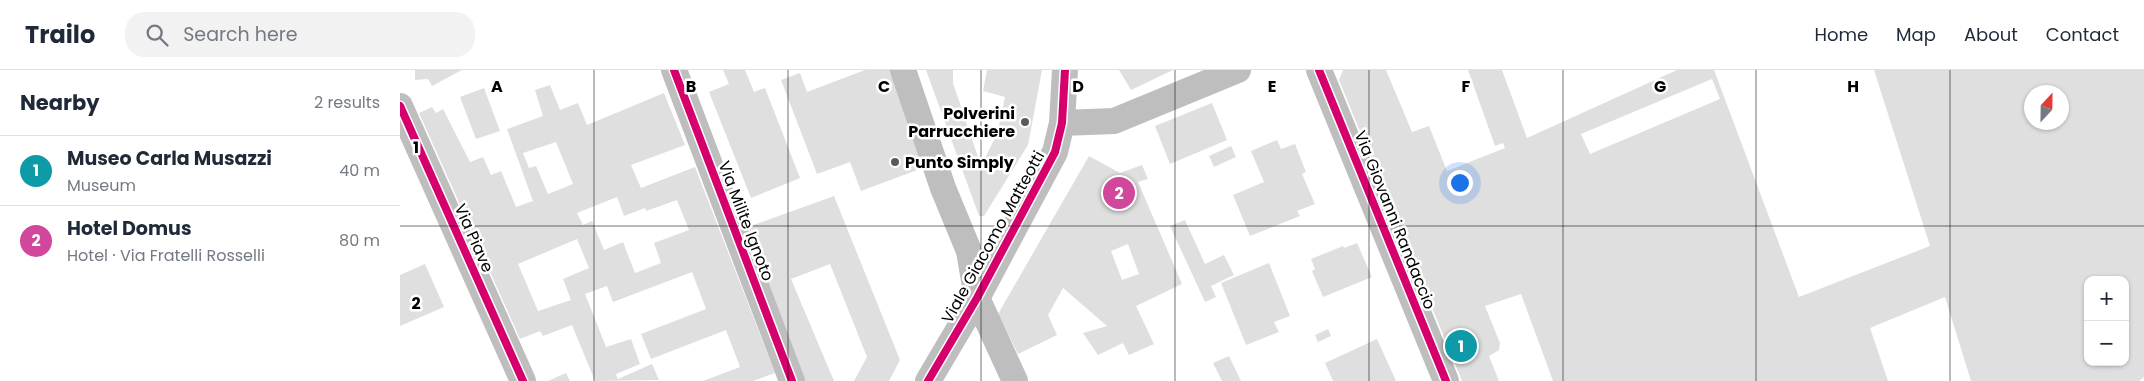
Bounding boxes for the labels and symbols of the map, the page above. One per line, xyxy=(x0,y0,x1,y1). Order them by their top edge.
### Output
text: A xyxy=(491,75,503,98)
text: B xyxy=(686,75,696,98)
text: C xyxy=(878,75,890,98)
text: D xyxy=(1072,75,1084,98)
text: E xyxy=(1268,75,1276,98)
text: F xyxy=(1462,75,1471,98)
text: G xyxy=(1654,75,1666,98)
text: H xyxy=(1847,75,1859,98)
north arrow xyxy=(2024,85,2069,130)
place label: Polverini Parrucchiere xyxy=(908,102,1015,143)
marker: Polverini Parrucchiere xyxy=(1019,116,1031,128)
street label: Via Giovanni Randaccio xyxy=(1349,127,1441,313)
text: 1 xyxy=(413,136,419,159)
street label: Viale Giacomo Matteotti xyxy=(936,147,1050,327)
place label: Punto Simply xyxy=(905,151,1015,174)
marker: Punto Simply xyxy=(889,156,901,168)
street label: Via Milite Ignoto xyxy=(713,158,779,284)
your location xyxy=(1447,170,1473,196)
pin: 2 xyxy=(1103,174,1135,212)
street label: Via Piave xyxy=(449,200,499,276)
text: 2 xyxy=(411,292,421,315)
pin: 1 xyxy=(1445,327,1477,365)

